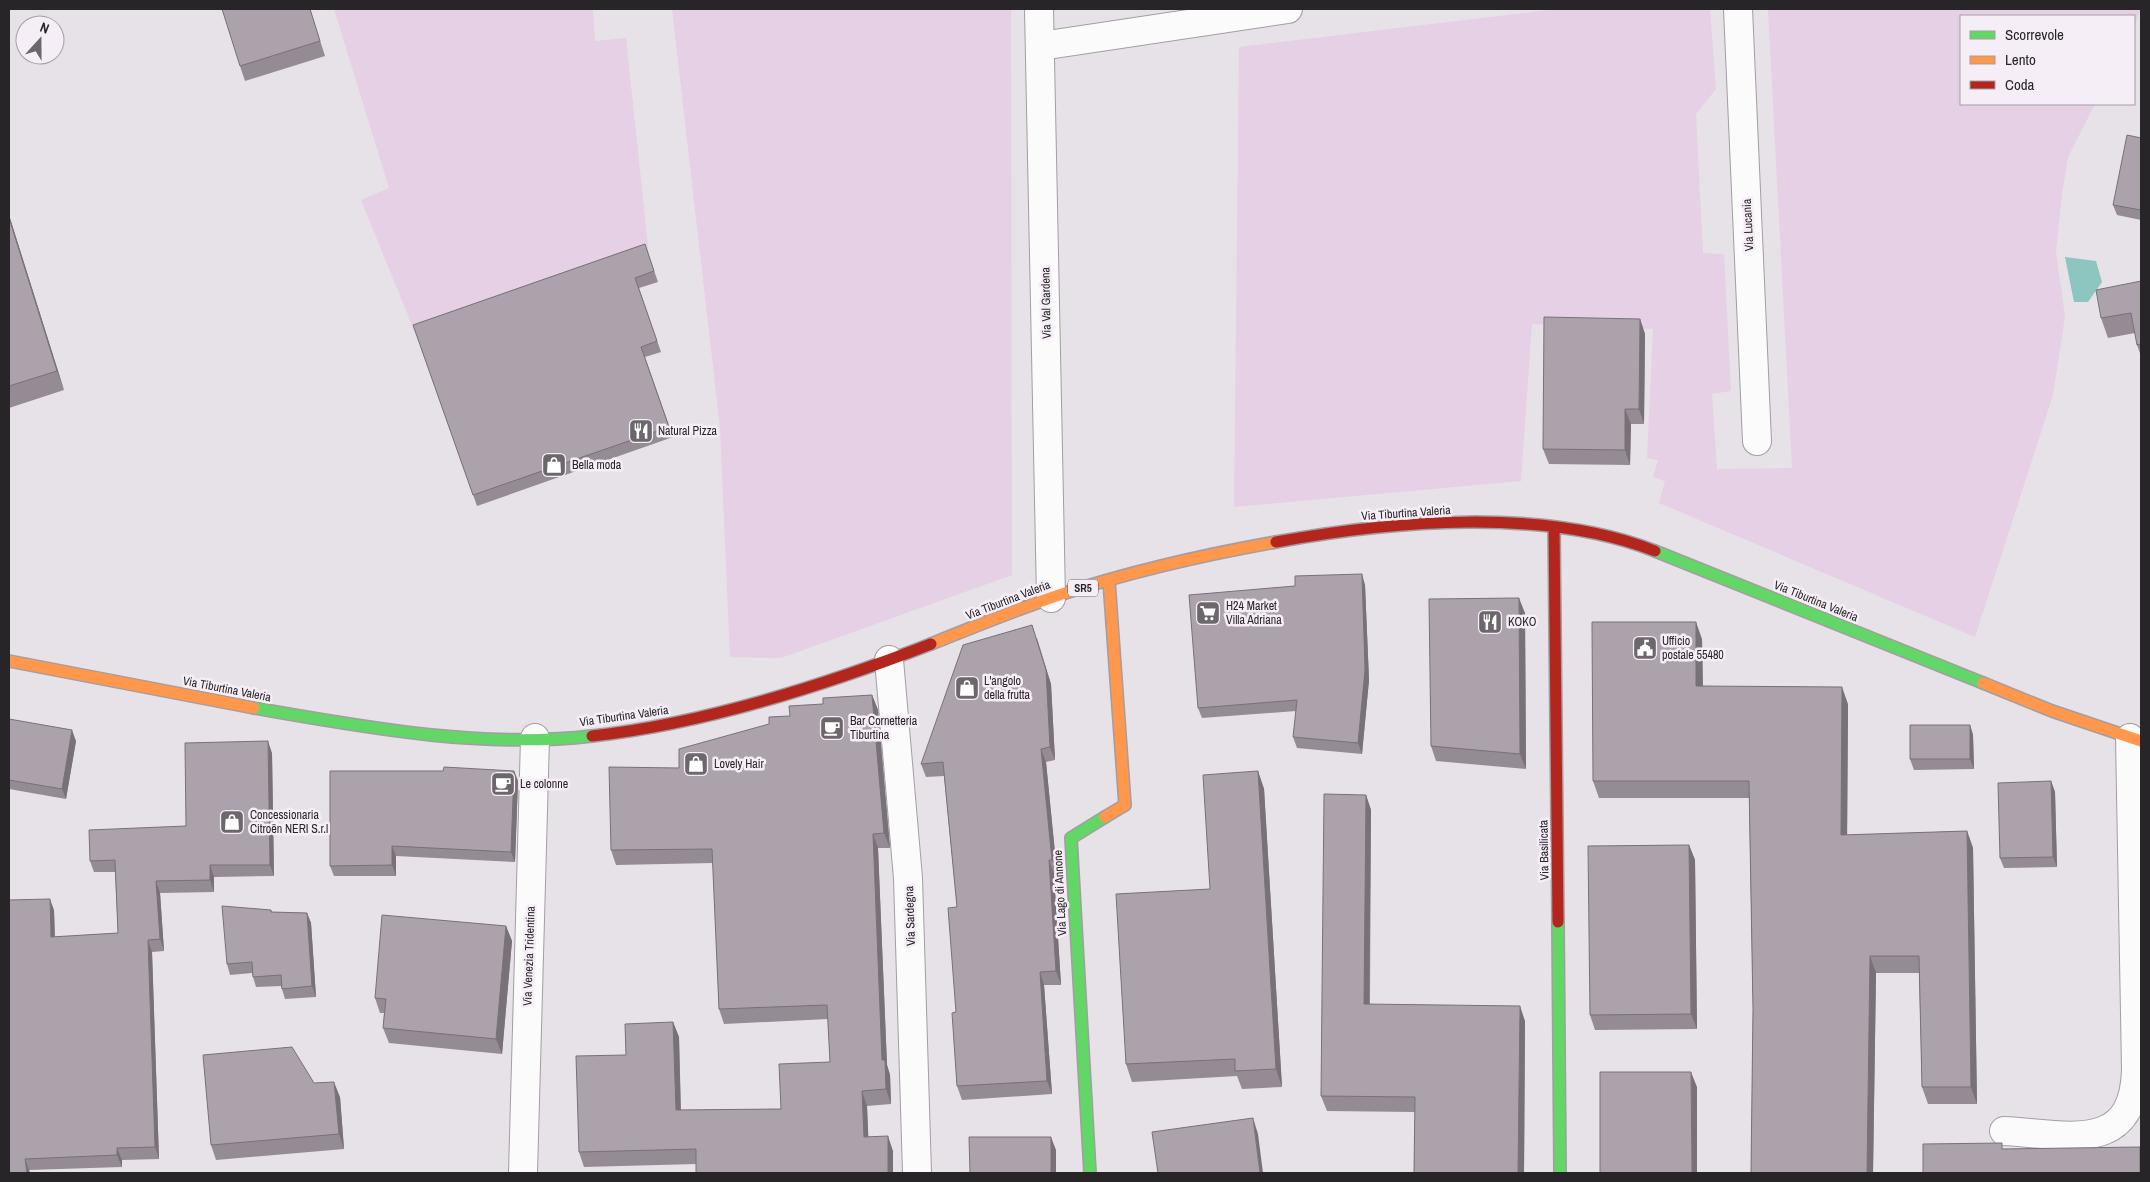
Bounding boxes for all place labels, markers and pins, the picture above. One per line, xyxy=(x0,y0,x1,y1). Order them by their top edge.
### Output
restaurant icon: Natural Pizza xyxy=(628,418,654,444)
place label: Natural Pizza xyxy=(658,423,718,439)
shop icon: Bella moda xyxy=(541,452,567,478)
place label: Bella moda xyxy=(572,457,622,473)
place label: H24 Market Villa Adriana xyxy=(1226,598,1282,628)
supermarket icon: H24 Market Villa Adriana xyxy=(1195,600,1221,626)
restaurant icon: KOKO xyxy=(1477,609,1503,635)
place label: KOKO xyxy=(1508,614,1537,630)
place label: Ufficio postale 55480 xyxy=(1662,633,1724,663)
public building icon: Ufficio postale 55480 xyxy=(1632,635,1658,661)
place label: L'angolo della frutta xyxy=(984,673,1030,703)
shop icon: L'angolo della frutta xyxy=(954,675,980,701)
place label: Bar Cornetteria Tiburtina xyxy=(850,713,918,743)
cafe icon: Bar Cornetteria Tiburtina xyxy=(819,715,845,741)
shop icon: Lovely Hair xyxy=(683,751,709,777)
place label: Lovely Hair xyxy=(714,756,764,772)
cafe icon: Le colonne xyxy=(490,771,516,797)
place label: Le colonne xyxy=(520,776,568,792)
place label: Concessionaria Citroën NERI S.r.l xyxy=(250,807,328,837)
shop icon: Concessionaria Citroën NERI S.r.l xyxy=(219,809,245,835)

